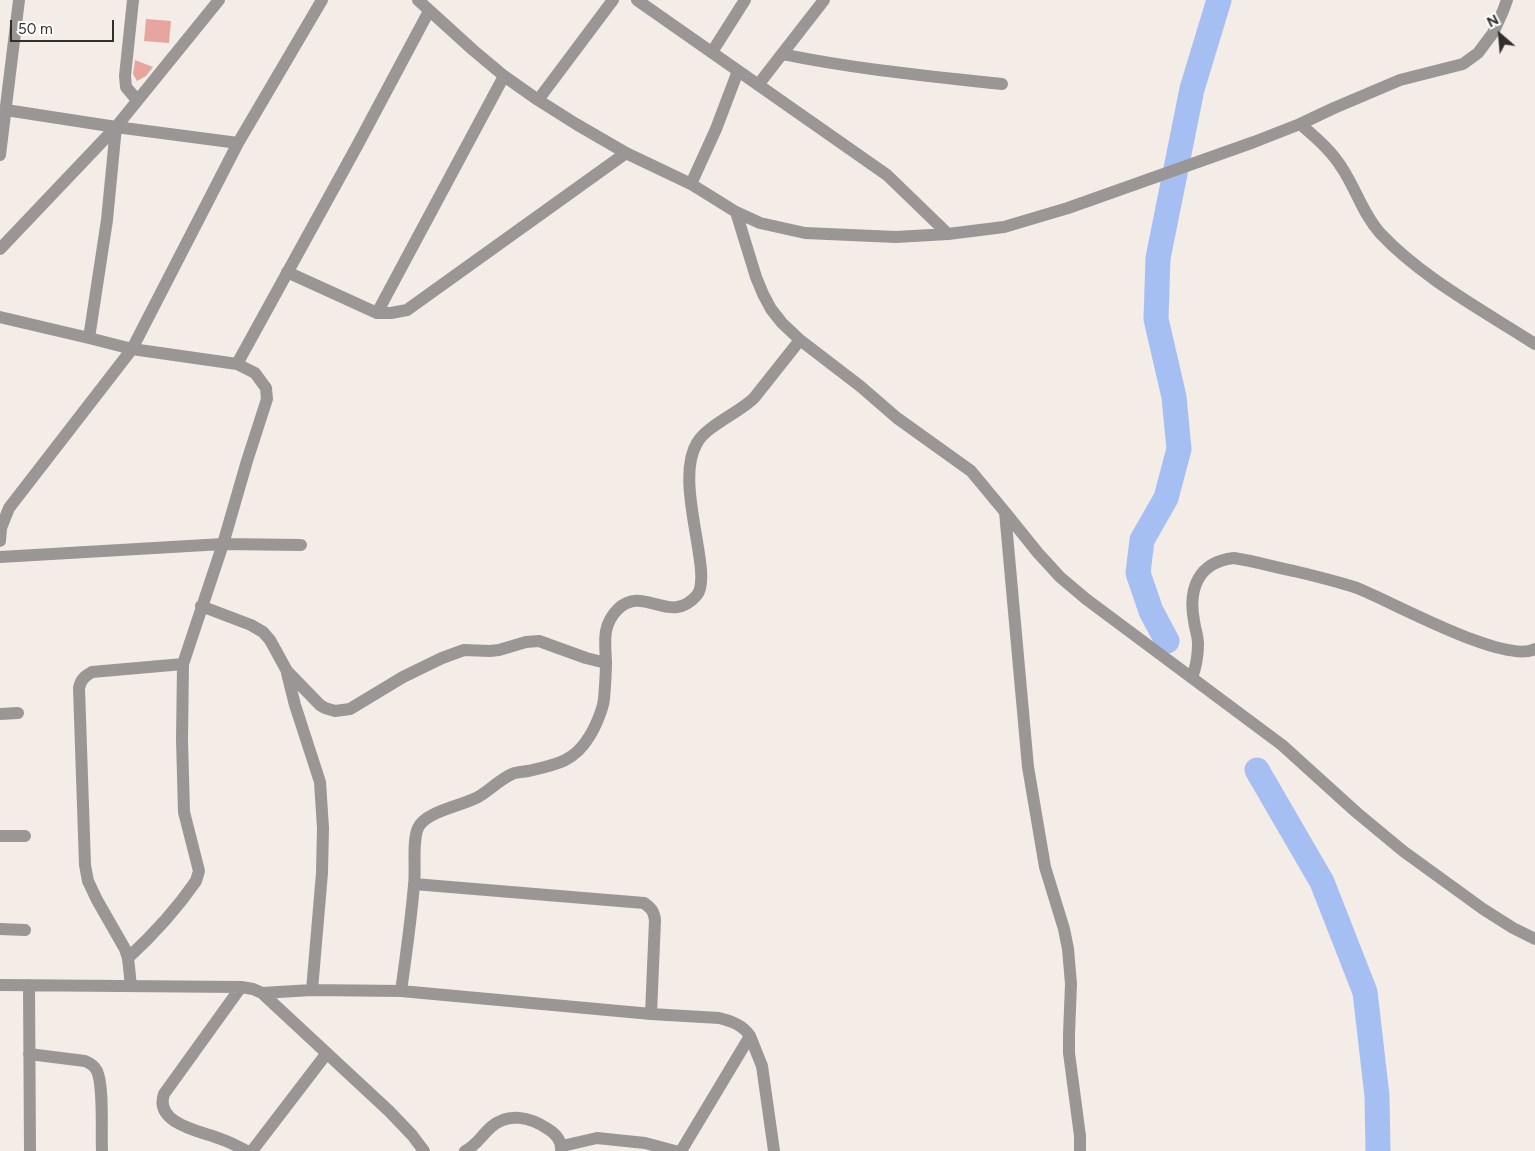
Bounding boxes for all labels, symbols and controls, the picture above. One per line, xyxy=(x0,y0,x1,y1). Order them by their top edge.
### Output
scale bar xyxy=(12,10,116,42)
north arrow xyxy=(1475,10,1525,60)
text: N xyxy=(1484,11,1502,31)
text: 50 m xyxy=(18,20,53,38)

